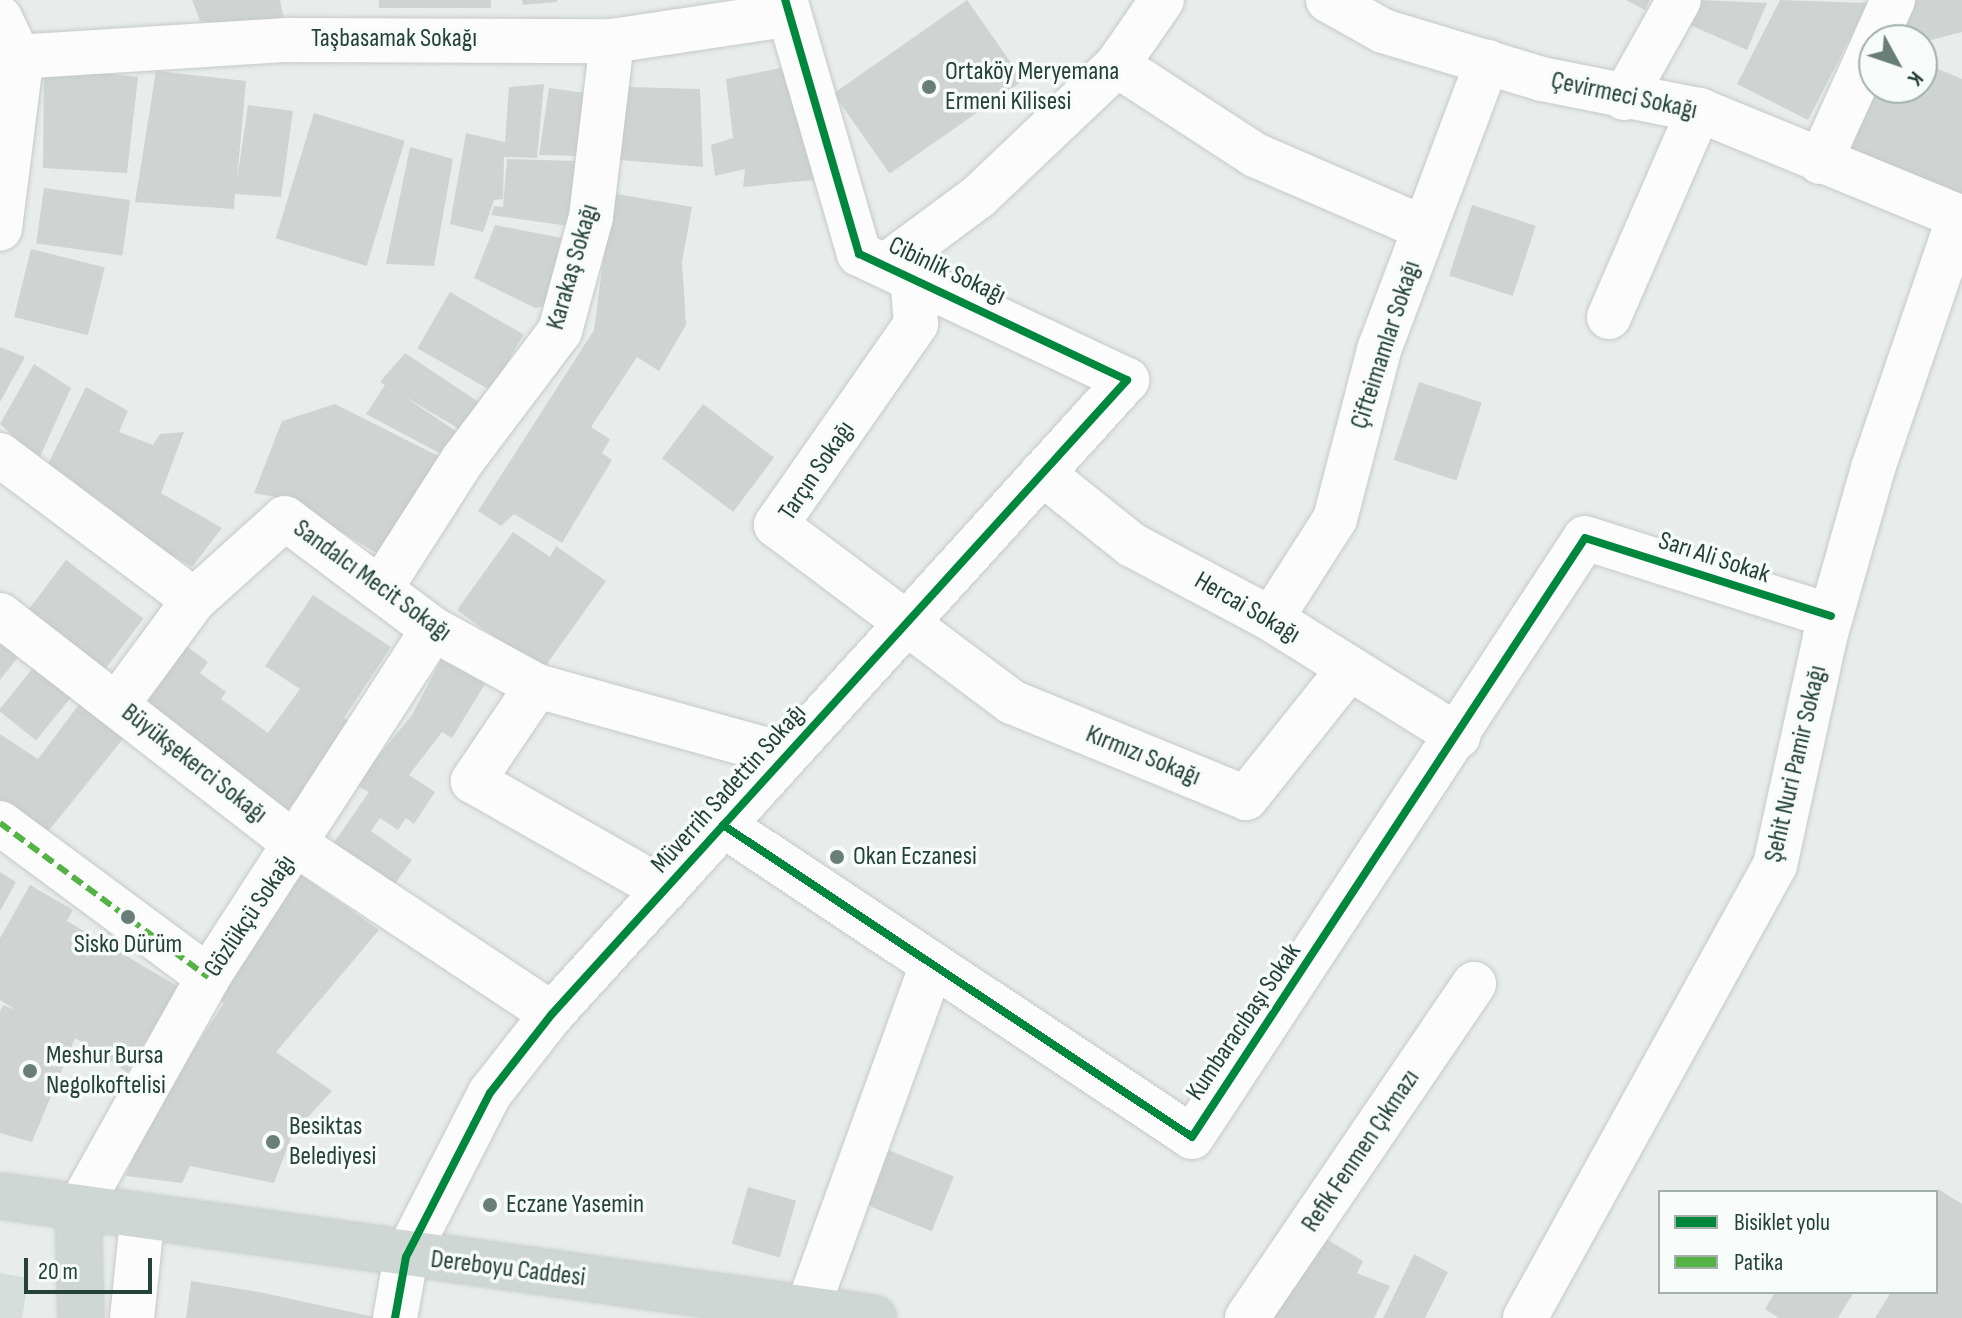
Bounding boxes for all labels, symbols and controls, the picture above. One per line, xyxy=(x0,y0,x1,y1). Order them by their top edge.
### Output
street label: Taşbasamak Sokağı xyxy=(311,23,477,55)
north arrow xyxy=(1858,24,1938,104)
place label: Ortaköy Meryemana Ermeni Kilisesi xyxy=(945,56,1119,118)
street label: Çevirmeci Sokağı xyxy=(1548,65,1700,127)
text: K xyxy=(1901,66,1929,91)
marker: Ortaköy Meryemana Ermeni Kilisesi xyxy=(920,78,938,96)
street label: Karakaş Sokağı xyxy=(540,201,606,333)
street label: Cibinlik Sokağı xyxy=(884,230,1010,312)
street label: Çifteimamlar Sokağı xyxy=(1344,257,1428,433)
street label: Tarçın Sokağı xyxy=(772,415,862,527)
street label: Sandalcı Mecit Sokağı xyxy=(287,513,457,649)
street label: Sarı Ali Sokak xyxy=(1654,525,1774,591)
street label: Hercai Sokağı xyxy=(1189,565,1305,651)
street label: Şehit Nuri Pamir Sokağı xyxy=(1758,663,1834,865)
street label: Büyükşekerci Sokağı xyxy=(115,697,273,831)
street label: Müverrih Sadettin Sokağı xyxy=(645,698,813,880)
street label: Kırmızı Sokağı xyxy=(1081,719,1205,793)
place label: Okan Eczanesi xyxy=(853,841,977,873)
marker: Okan Eczanesi xyxy=(828,848,846,866)
street label: Gözlükçü Sokağı xyxy=(198,849,302,983)
marker: Sisko Dürüm xyxy=(119,908,137,926)
place label: Sisko Dürüm xyxy=(74,929,182,961)
street label: Kumbaracıbaşı Sokak xyxy=(1180,938,1308,1106)
place label: Meshur Bursa Negolkoftelisi xyxy=(46,1040,166,1102)
marker: Meshur Bursa Negolkoftelisi xyxy=(21,1062,39,1080)
street label: Refik Fenmen Çıkmazı xyxy=(1295,1064,1427,1238)
place label: Besiktas Belediyesi xyxy=(289,1111,376,1172)
marker: Besiktas Belediyesi xyxy=(264,1133,282,1151)
place label: Eczane Yasemin xyxy=(506,1189,644,1221)
legend xyxy=(1658,1190,1938,1294)
marker: Eczane Yasemin xyxy=(481,1196,499,1214)
text: Bisiklet yolu xyxy=(1734,1208,1830,1237)
scale bar xyxy=(28,1242,156,1292)
street label: Dereboyu Caddesi xyxy=(429,1244,587,1294)
text: Patika xyxy=(1734,1248,1783,1277)
text: 20 m xyxy=(38,1257,78,1286)

